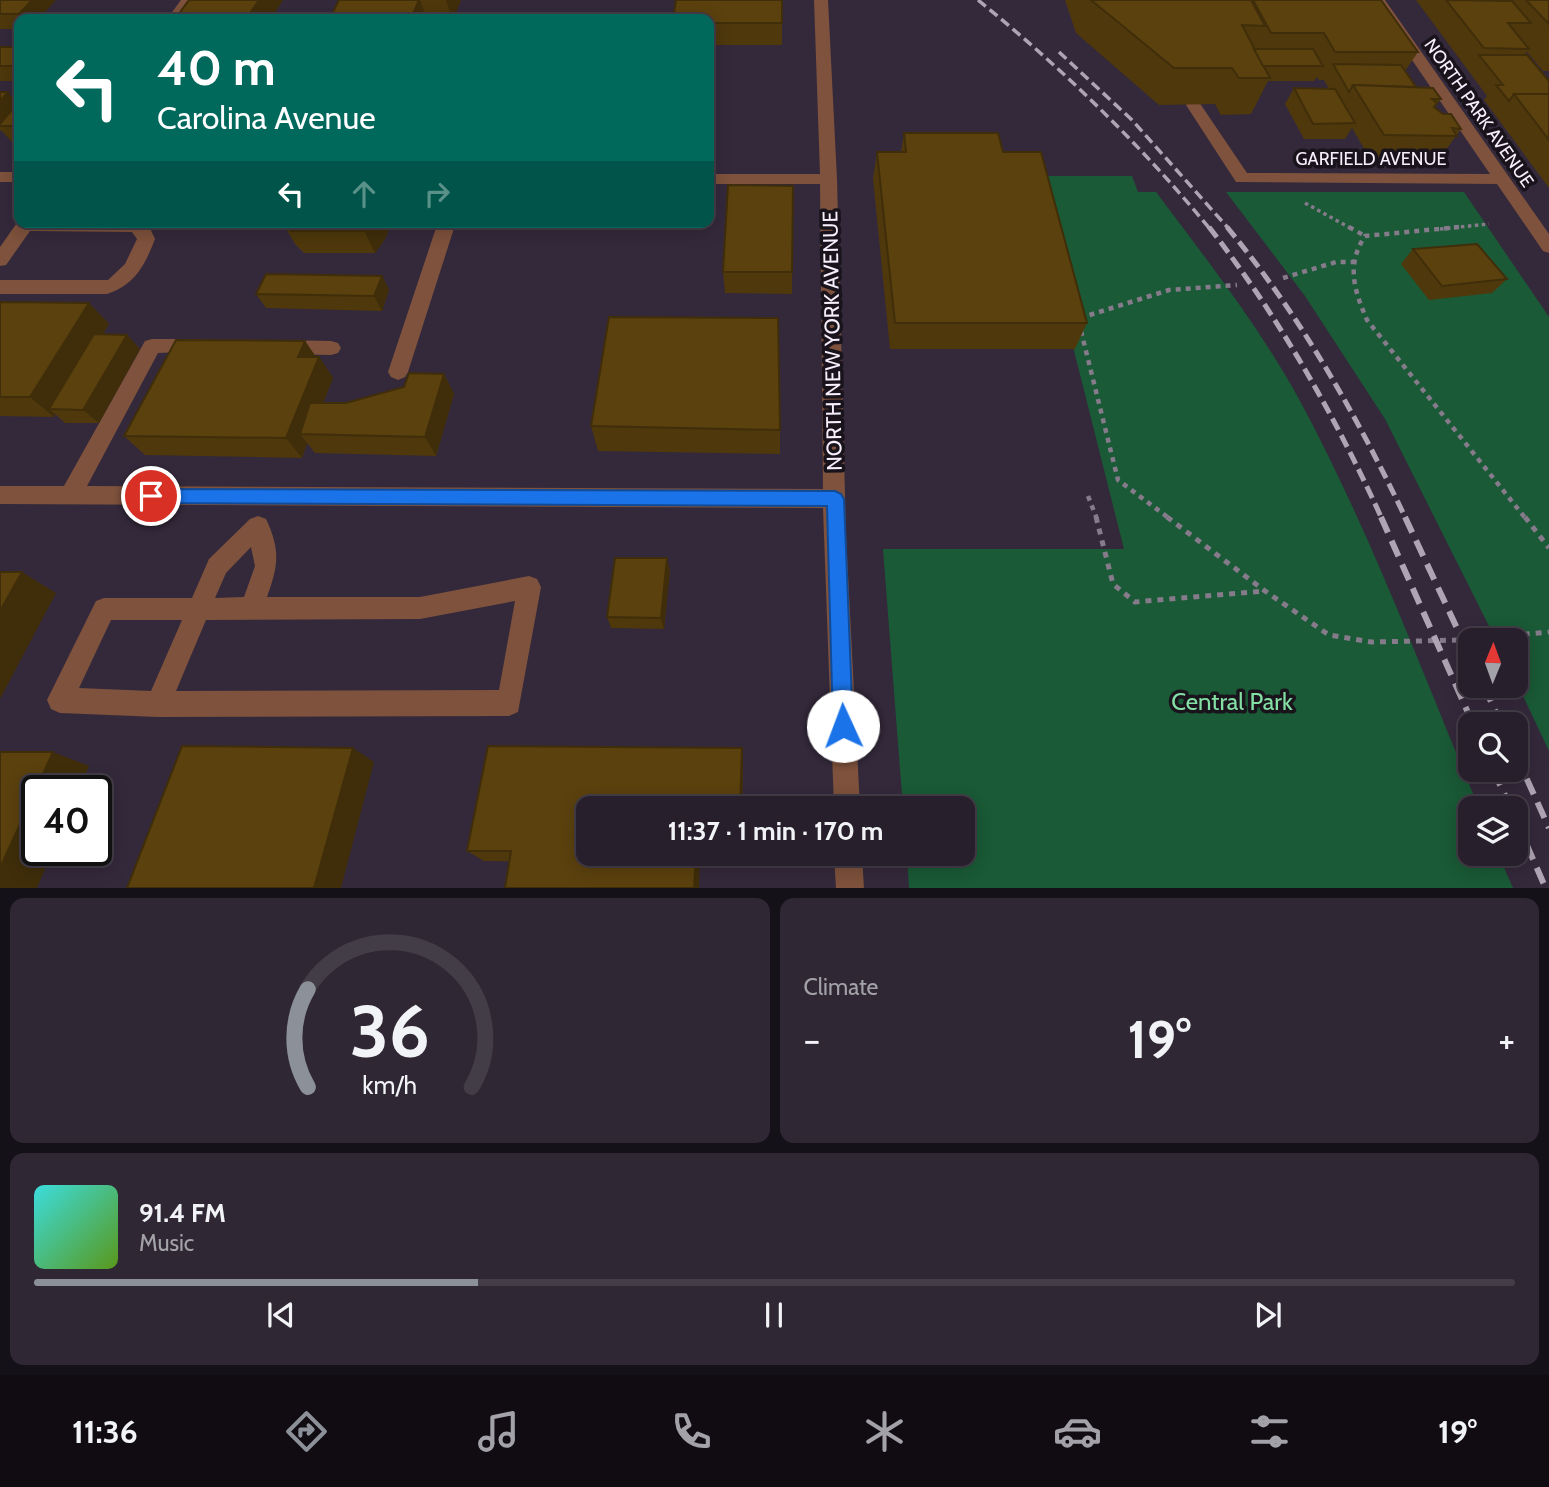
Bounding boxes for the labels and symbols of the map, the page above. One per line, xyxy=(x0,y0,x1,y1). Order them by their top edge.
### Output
street label: NORTH PARK AVENUE xyxy=(1419,35,1539,191)
street label: GARFIELD AVENUE xyxy=(1295,148,1447,170)
street label: NORTH NEW YORK AVENUE xyxy=(817,211,847,471)
pin xyxy=(121,466,181,526)
north arrow xyxy=(1458,628,1528,698)
park label: Central Park xyxy=(1171,687,1293,716)
position arrow xyxy=(806,689,880,763)
speed limit sign: 40 xyxy=(21,775,112,866)

